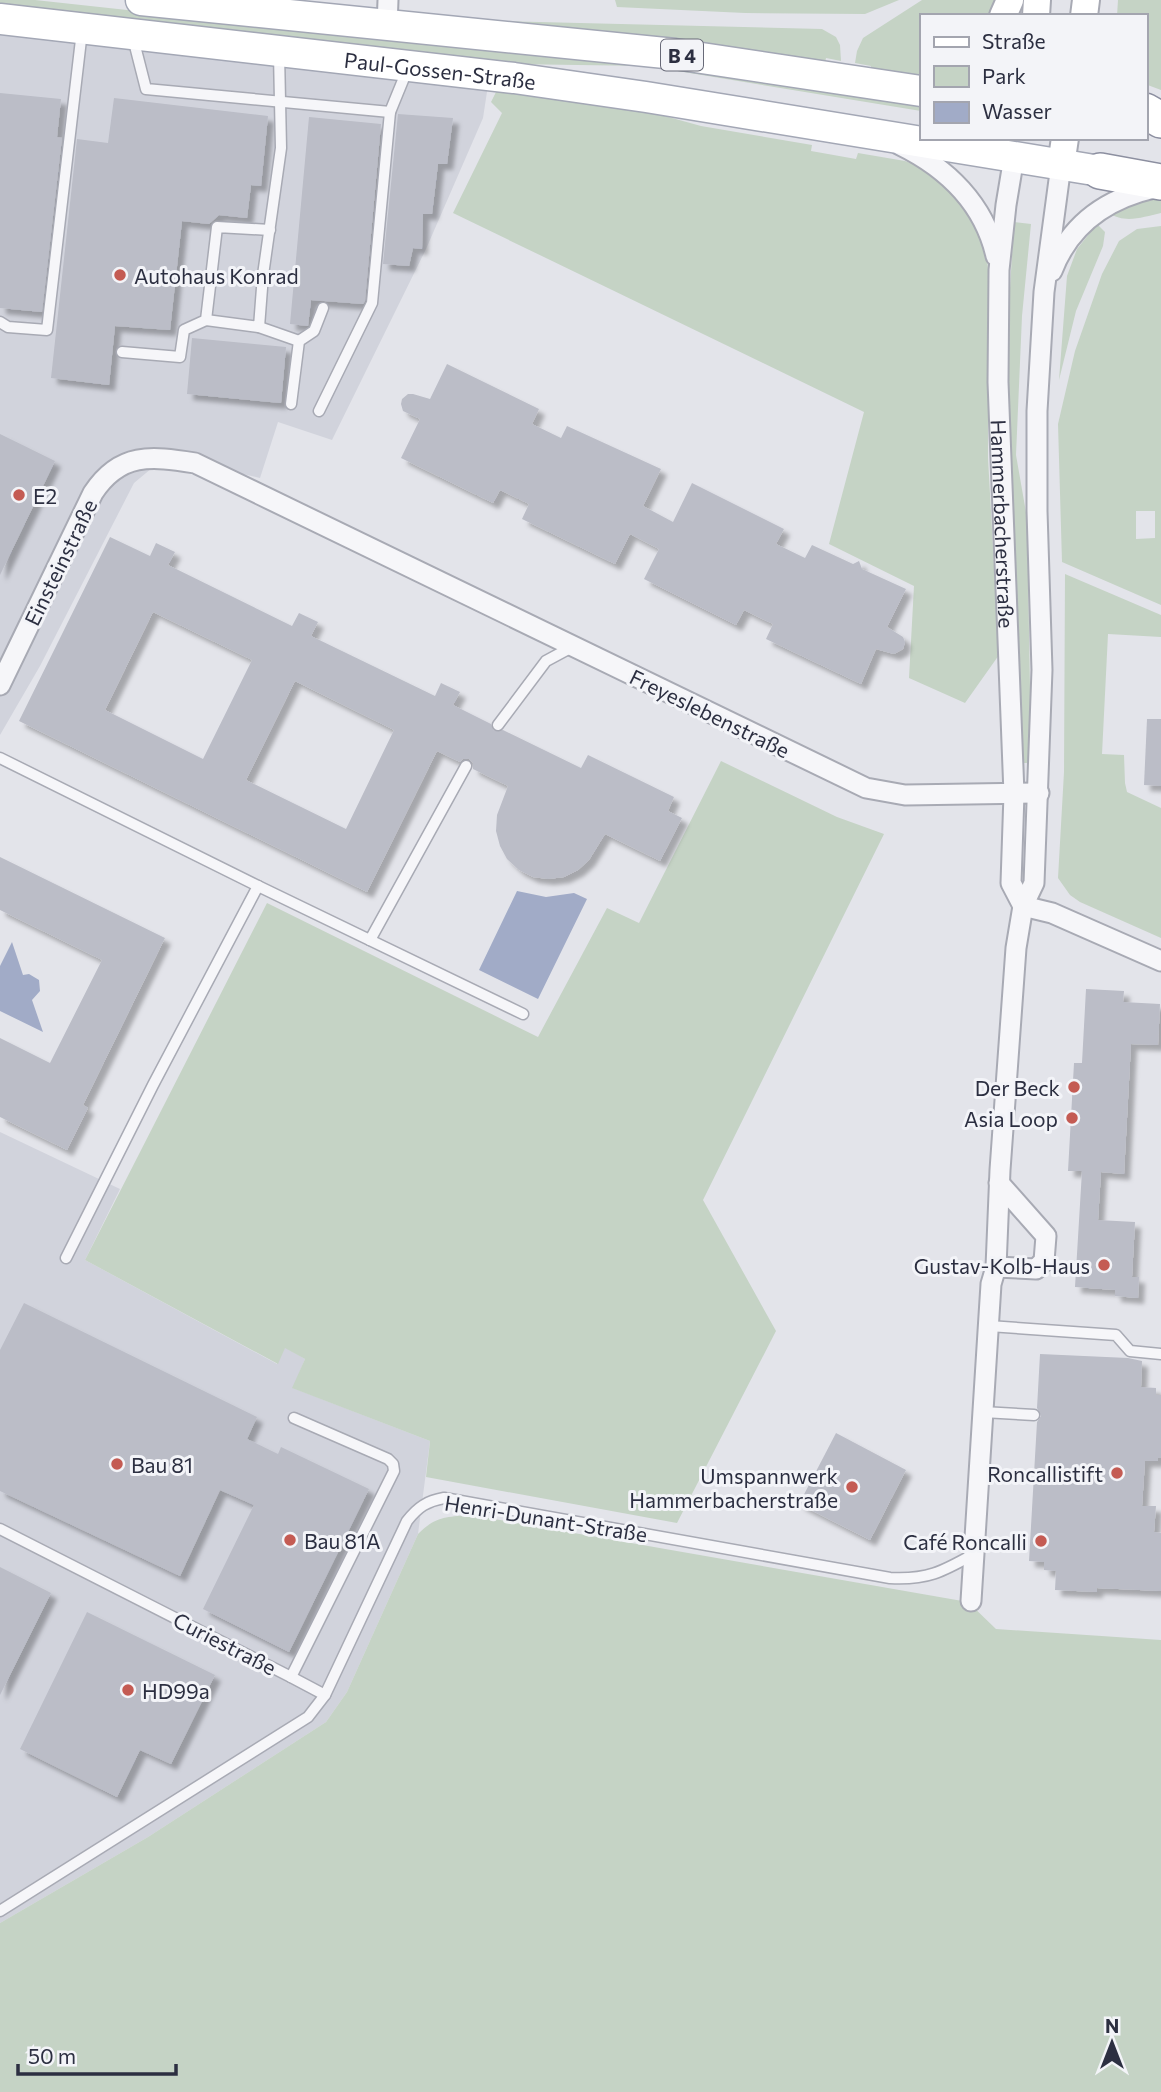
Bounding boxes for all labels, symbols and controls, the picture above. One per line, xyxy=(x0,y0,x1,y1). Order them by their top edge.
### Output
legend xyxy=(920,14,1147,140)
text: Straße xyxy=(982,28,1046,53)
road number: B 4 xyxy=(661,40,703,70)
street label: Paul-Gossen-Straße xyxy=(343,46,538,94)
text: Park xyxy=(982,63,1026,88)
text: Wasser xyxy=(982,98,1052,123)
place label: Autohaus Konrad xyxy=(134,263,299,288)
marker: Autohaus Konrad xyxy=(112,267,128,283)
street label: Hammerbacherstraße xyxy=(987,419,1020,629)
place label: E2 xyxy=(33,483,57,508)
marker: E2 xyxy=(11,487,27,503)
street label: Einsteinstraße xyxy=(19,495,101,629)
street label: Freyeslebenstraße xyxy=(626,663,794,763)
place label: Der Beck xyxy=(975,1075,1060,1100)
marker: Der Beck xyxy=(1066,1079,1082,1095)
place label: Asia Loop xyxy=(964,1106,1058,1131)
marker: Asia Loop xyxy=(1064,1110,1080,1126)
place label: Gustav-Kolb-Haus xyxy=(914,1253,1090,1278)
marker: Gustav-Kolb-Haus xyxy=(1096,1257,1112,1273)
place label: Bau 81 xyxy=(131,1452,193,1477)
marker: Bau 81 xyxy=(109,1456,125,1472)
place label: Roncallistift xyxy=(987,1461,1103,1486)
place label: Umspannwerk Hammerbacherstraße xyxy=(629,1463,838,1512)
marker: Roncallistift xyxy=(1109,1465,1125,1481)
marker: Umspannwerk Hammerbacherstraße xyxy=(844,1479,860,1495)
street label: Henri-Dunant-Straße xyxy=(443,1490,649,1546)
place label: Bau 81A xyxy=(304,1528,381,1553)
place label: Café Roncalli xyxy=(903,1529,1027,1554)
marker: Bau 81A xyxy=(282,1532,298,1548)
marker: Café Roncalli xyxy=(1033,1533,1049,1549)
street label: Curiestraße xyxy=(169,1606,281,1680)
place label: HD99a xyxy=(142,1678,210,1703)
marker: HD99a xyxy=(120,1682,136,1698)
north arrow xyxy=(1077,2008,1147,2078)
text: N xyxy=(1105,2014,1119,2037)
scale bar xyxy=(18,2032,175,2076)
text: 50 m xyxy=(28,2043,76,2068)

